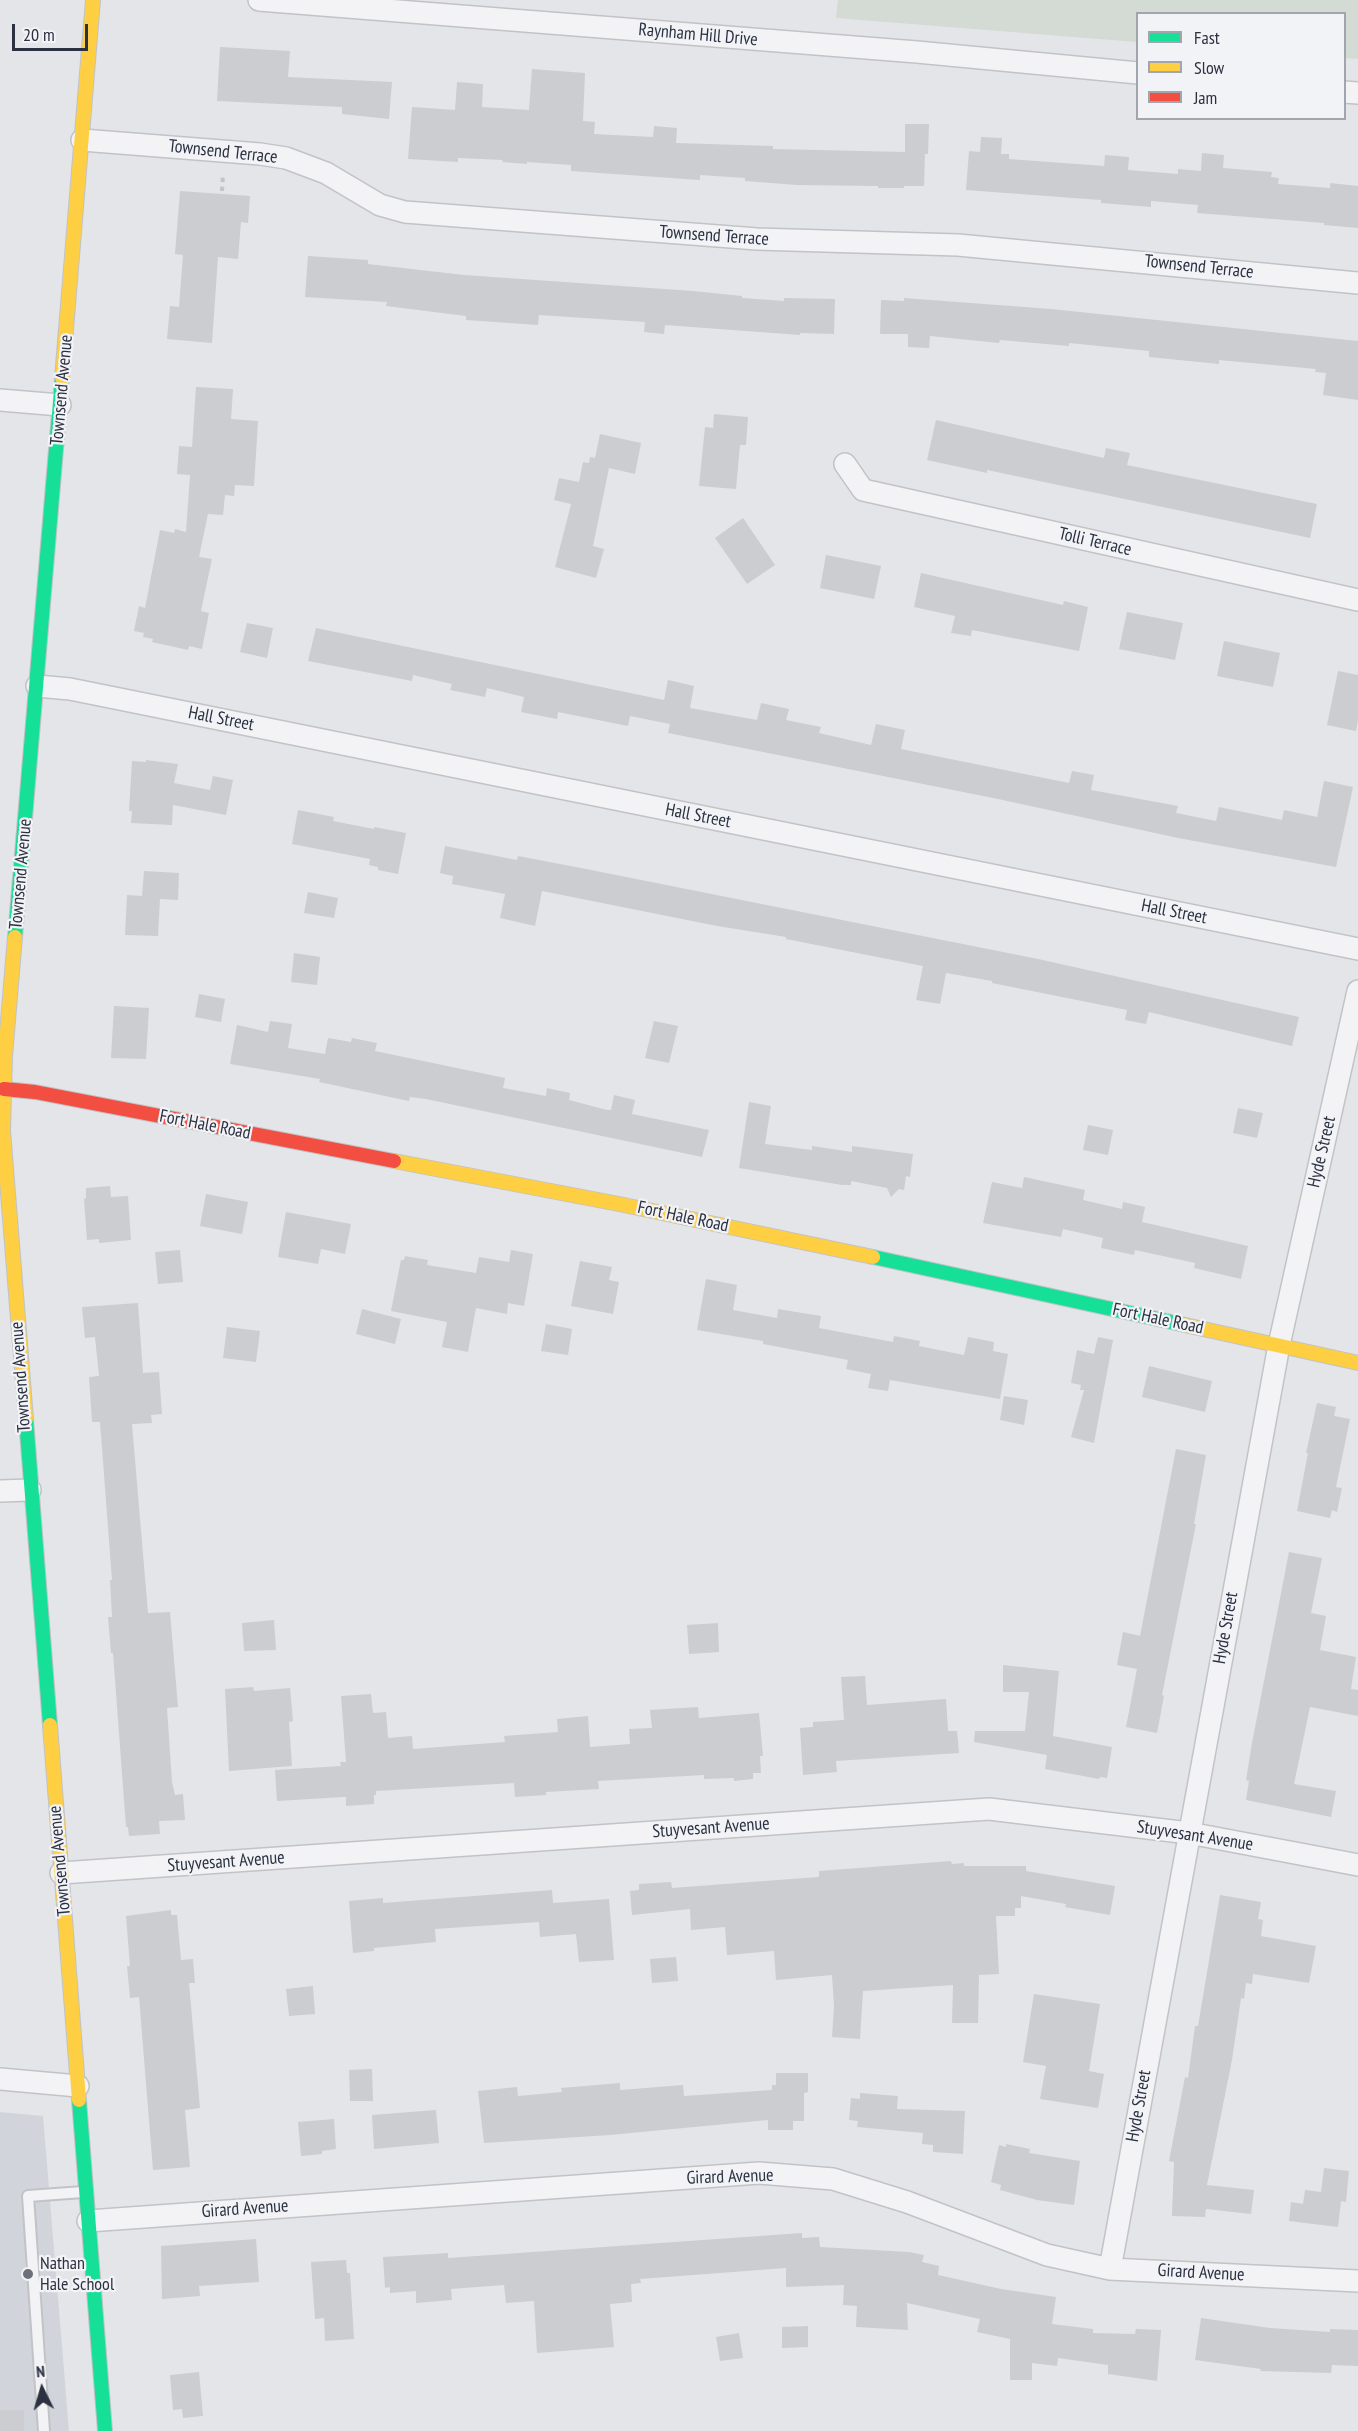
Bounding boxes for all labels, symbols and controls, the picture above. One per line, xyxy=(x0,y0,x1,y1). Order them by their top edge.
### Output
scale bar xyxy=(15,12,92,50)
legend xyxy=(1136,12,1346,120)
street label: Raynham Hill Drive xyxy=(637,19,759,51)
text: 20 m xyxy=(23,23,55,46)
text: Fast xyxy=(1194,26,1220,49)
text: Slow xyxy=(1194,56,1224,79)
text: Jam xyxy=(1194,86,1217,109)
street label: Townsend Terrace xyxy=(167,136,279,168)
street label: Townsend Terrace xyxy=(659,221,769,251)
street label: Townsend Terrace xyxy=(1143,251,1255,283)
street label: Townsend Avenue xyxy=(46,334,78,446)
street label: Tolli Terrace xyxy=(1056,523,1134,561)
street label: Hall Street xyxy=(186,702,256,736)
street label: Hall Street xyxy=(663,799,733,833)
street label: Townsend Avenue xyxy=(5,818,37,930)
street label: Hall Street xyxy=(1139,895,1209,929)
street label: Fort Hale Road xyxy=(158,1106,252,1144)
street label: Hyde Street xyxy=(1303,1114,1341,1190)
street label: Fort Hale Road xyxy=(636,1197,730,1237)
street label: Fort Hale Road xyxy=(1111,1299,1205,1339)
street label: Townsend Avenue xyxy=(6,1321,36,1433)
street label: Hyde Street xyxy=(1209,1590,1243,1666)
street label: Townsend Avenue xyxy=(44,1805,76,1917)
street label: Stuyvesant Avenue xyxy=(652,1813,770,1843)
street label: Stuyvesant Avenue xyxy=(1135,1816,1255,1856)
street label: Stuyvesant Avenue xyxy=(167,1847,285,1877)
street label: Hyde Street xyxy=(1122,2068,1156,2144)
street label: Girard Avenue xyxy=(686,2165,774,2189)
street label: Girard Avenue xyxy=(201,2195,289,2223)
place label: Nathan Hale School xyxy=(40,2253,114,2296)
street label: Girard Avenue xyxy=(1157,2260,1245,2286)
marker: Nathan Hale School xyxy=(21,2267,35,2281)
north arrow xyxy=(12,2359,72,2419)
text: N xyxy=(35,2361,46,2381)

